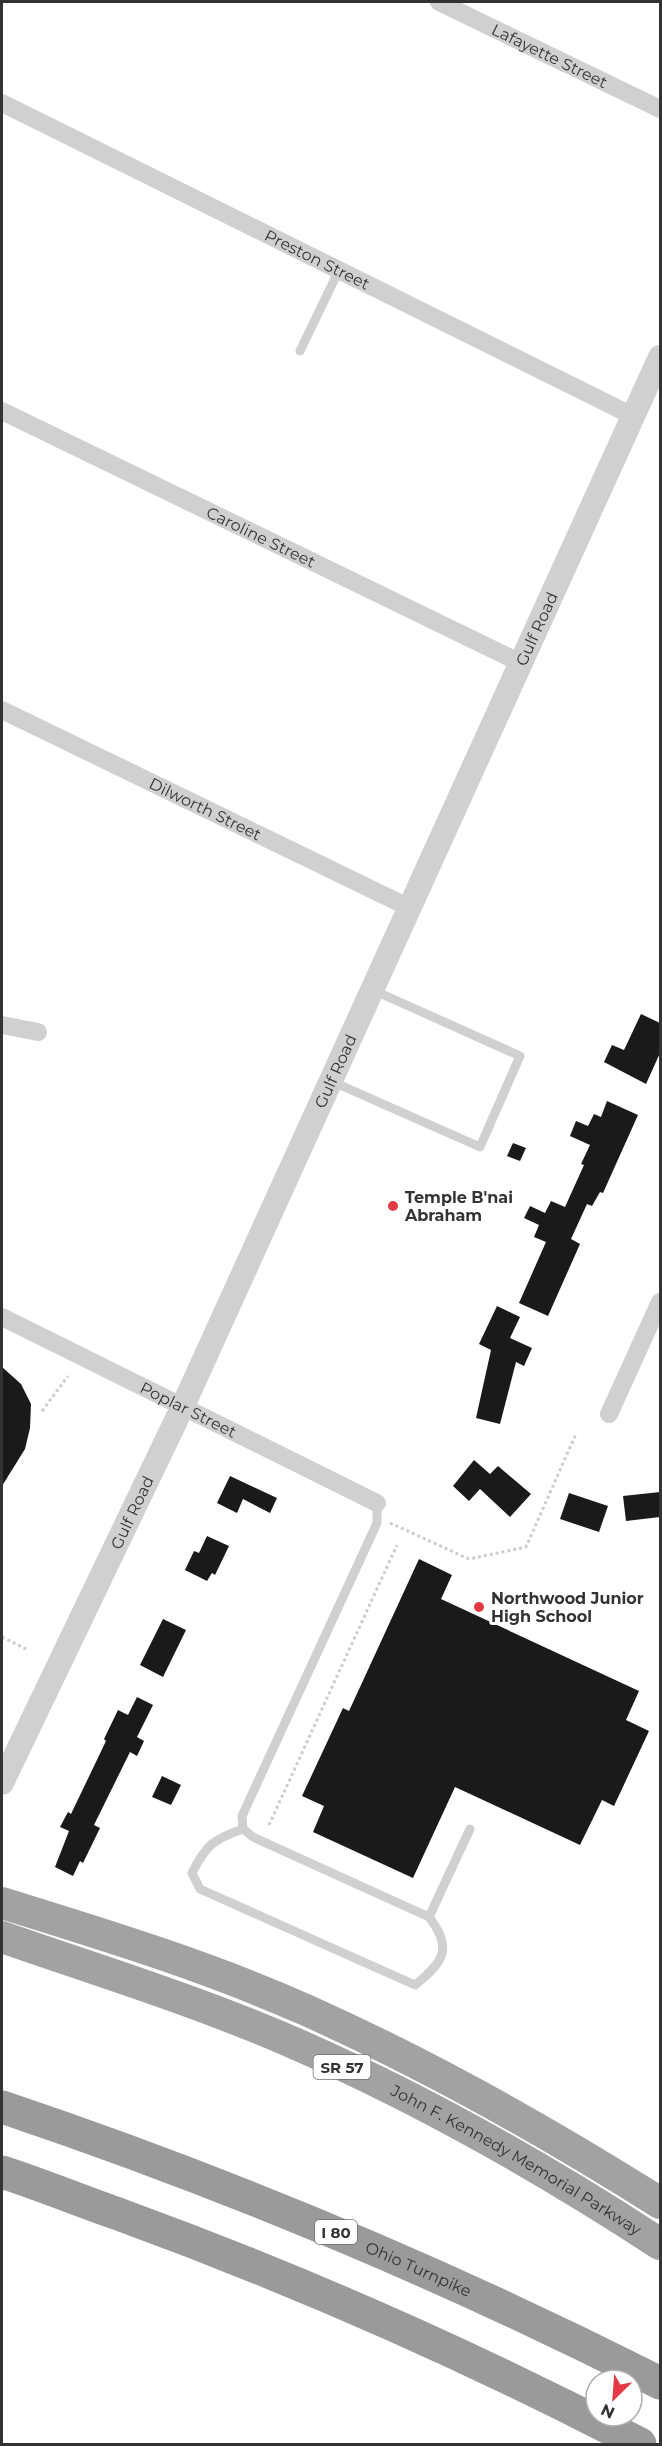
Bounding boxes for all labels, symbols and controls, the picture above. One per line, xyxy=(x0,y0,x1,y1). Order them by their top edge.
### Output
street label: Lafayette Street xyxy=(489,20,611,92)
street label: Preston Street xyxy=(262,225,373,294)
street label: Caroline Street xyxy=(204,502,319,571)
street label: Gulf Road xyxy=(511,589,561,669)
street label: Dilworth Street xyxy=(146,773,265,844)
street label: Gulf Road xyxy=(310,1031,360,1111)
place label: Temple B'nai Abraham xyxy=(404,1188,513,1225)
marker: Temple B'nai Abraham xyxy=(386,1199,400,1213)
street label: Poplar Street xyxy=(137,1378,240,1441)
street label: Gulf Road xyxy=(106,1473,157,1552)
place label: Northwood Junior High School xyxy=(491,1589,644,1626)
marker: Northwood Junior High School xyxy=(472,1600,486,1614)
road number: SR 57 xyxy=(314,2055,370,2079)
street label: John F. Kennedy Memorial Parkway xyxy=(387,2080,645,2239)
road number: I 80 xyxy=(315,2220,357,2244)
street label: Ohio Turnpike xyxy=(363,2237,474,2301)
north arrow xyxy=(584,2368,644,2428)
text: N xyxy=(598,2400,618,2422)

